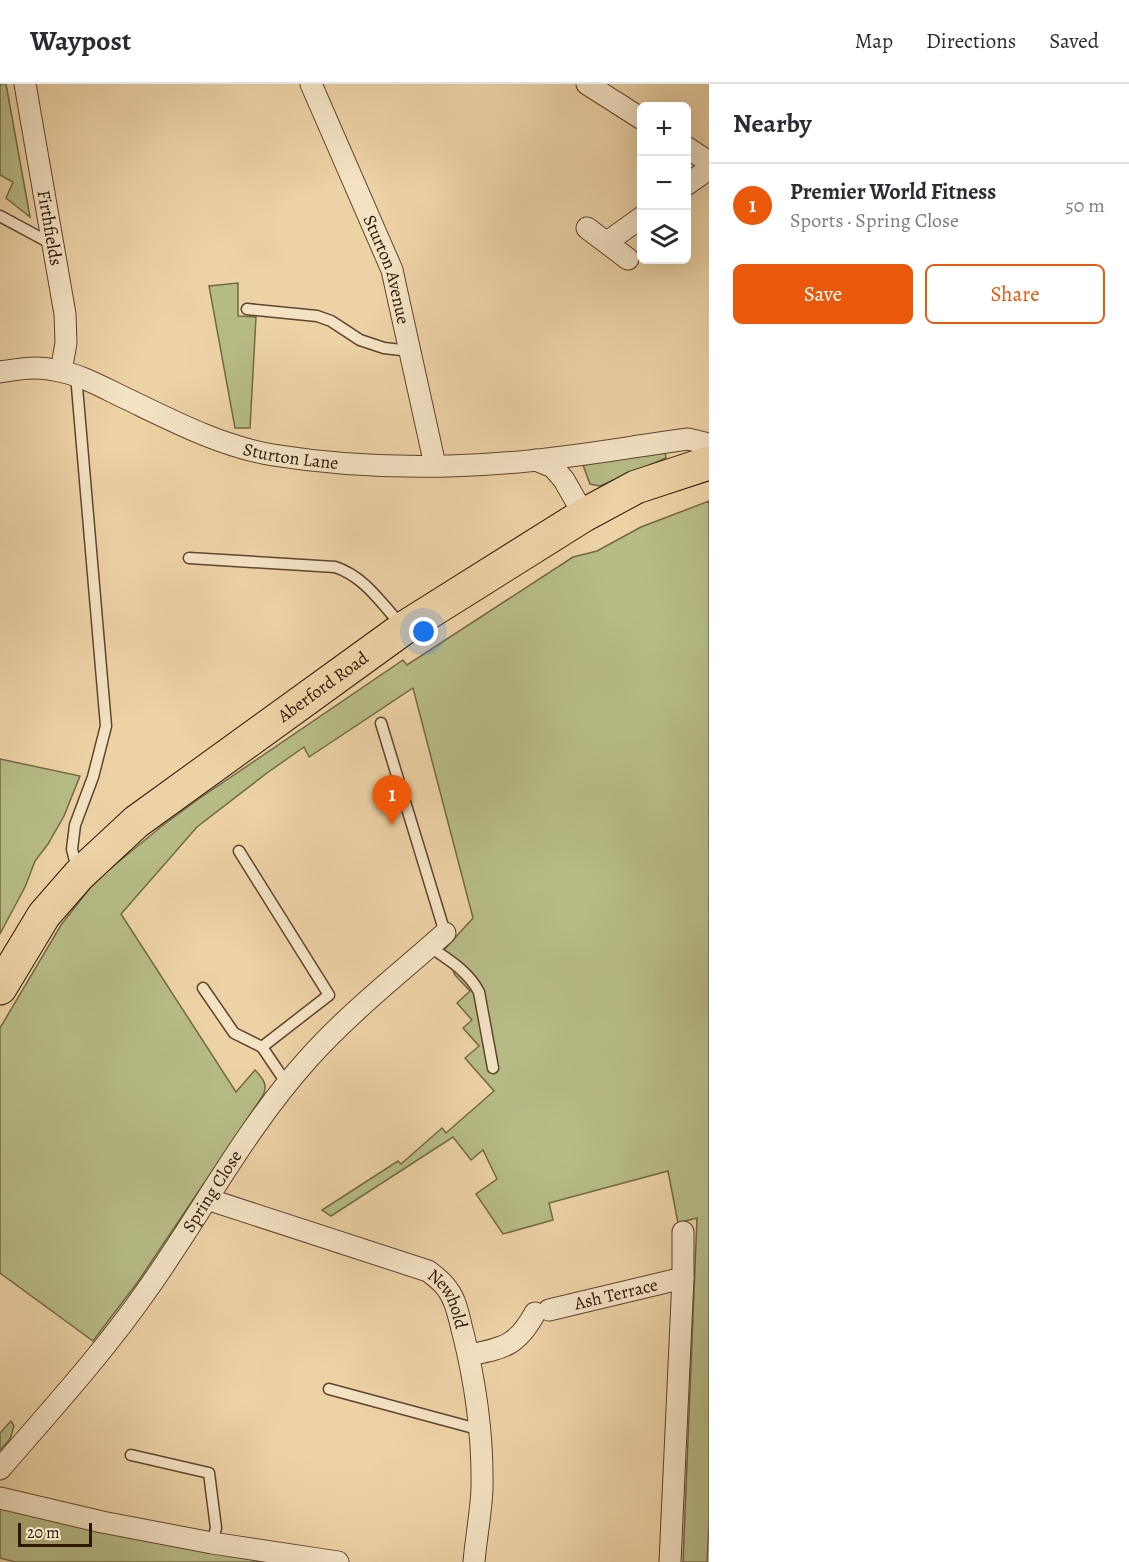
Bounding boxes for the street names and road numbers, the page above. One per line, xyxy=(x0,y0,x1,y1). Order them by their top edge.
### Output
street label: Firthfields xyxy=(32,188,68,268)
street label: Sturton Avenue xyxy=(357,211,416,327)
street label: Sturton Lane xyxy=(240,437,339,475)
street label: Aberford Road xyxy=(272,646,373,728)
street label: Spring Close xyxy=(177,1145,247,1237)
street label: Newhold xyxy=(423,1263,473,1331)
street label: Ash Terrace xyxy=(571,1272,660,1316)

